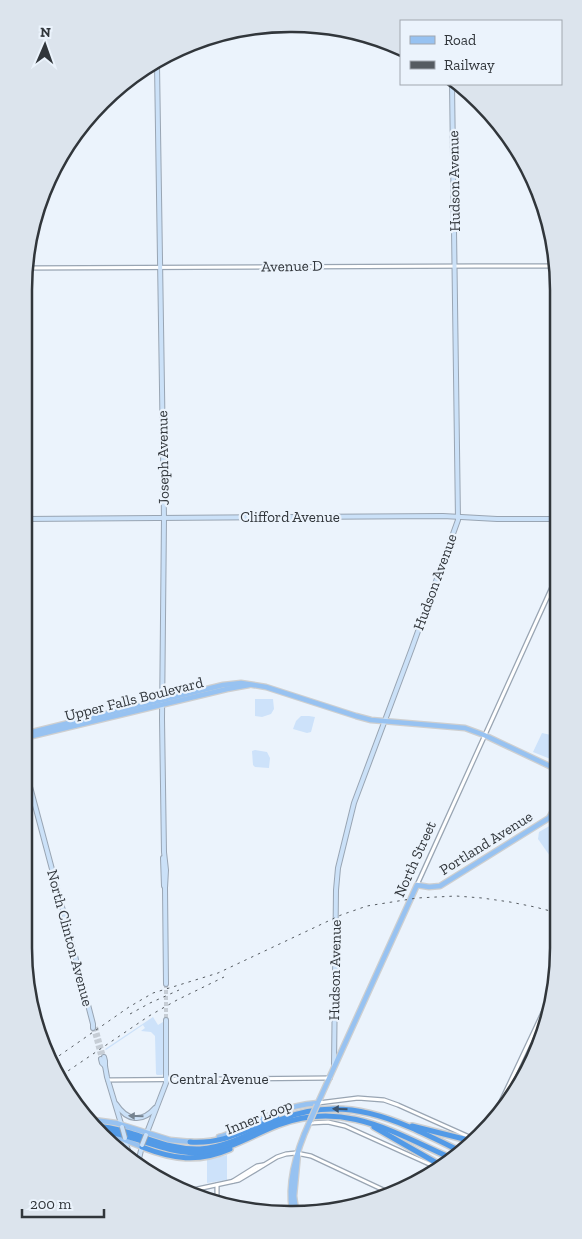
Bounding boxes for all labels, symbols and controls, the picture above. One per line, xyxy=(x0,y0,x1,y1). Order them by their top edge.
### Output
north arrow xyxy=(20,20,70,70)
legend xyxy=(400,20,562,85)
text: N xyxy=(40,24,51,41)
text: Road xyxy=(444,31,477,49)
text: Railway xyxy=(444,56,495,74)
street label: Hudson Avenue xyxy=(444,130,464,232)
street label: Avenue D xyxy=(261,256,323,276)
street label: Joseph Avenue xyxy=(153,410,173,506)
street label: Clifford Avenue xyxy=(240,508,340,526)
street label: Hudson Avenue xyxy=(409,531,461,633)
street label: Upper Falls Boulevard xyxy=(63,673,206,725)
street label: Portland Avenue xyxy=(436,807,536,879)
street label: North Street xyxy=(390,818,440,900)
street label: North Clinton Avenue xyxy=(43,868,97,1008)
street label: Hudson Avenue xyxy=(325,919,345,1021)
street label: Central Avenue xyxy=(170,1070,268,1088)
street label: Inner Loop xyxy=(223,1095,295,1139)
one-way arrow xyxy=(332,1105,348,1113)
one-way arrow xyxy=(128,1112,144,1120)
scale bar xyxy=(22,1186,105,1218)
text: 200 m xyxy=(30,1195,71,1213)

